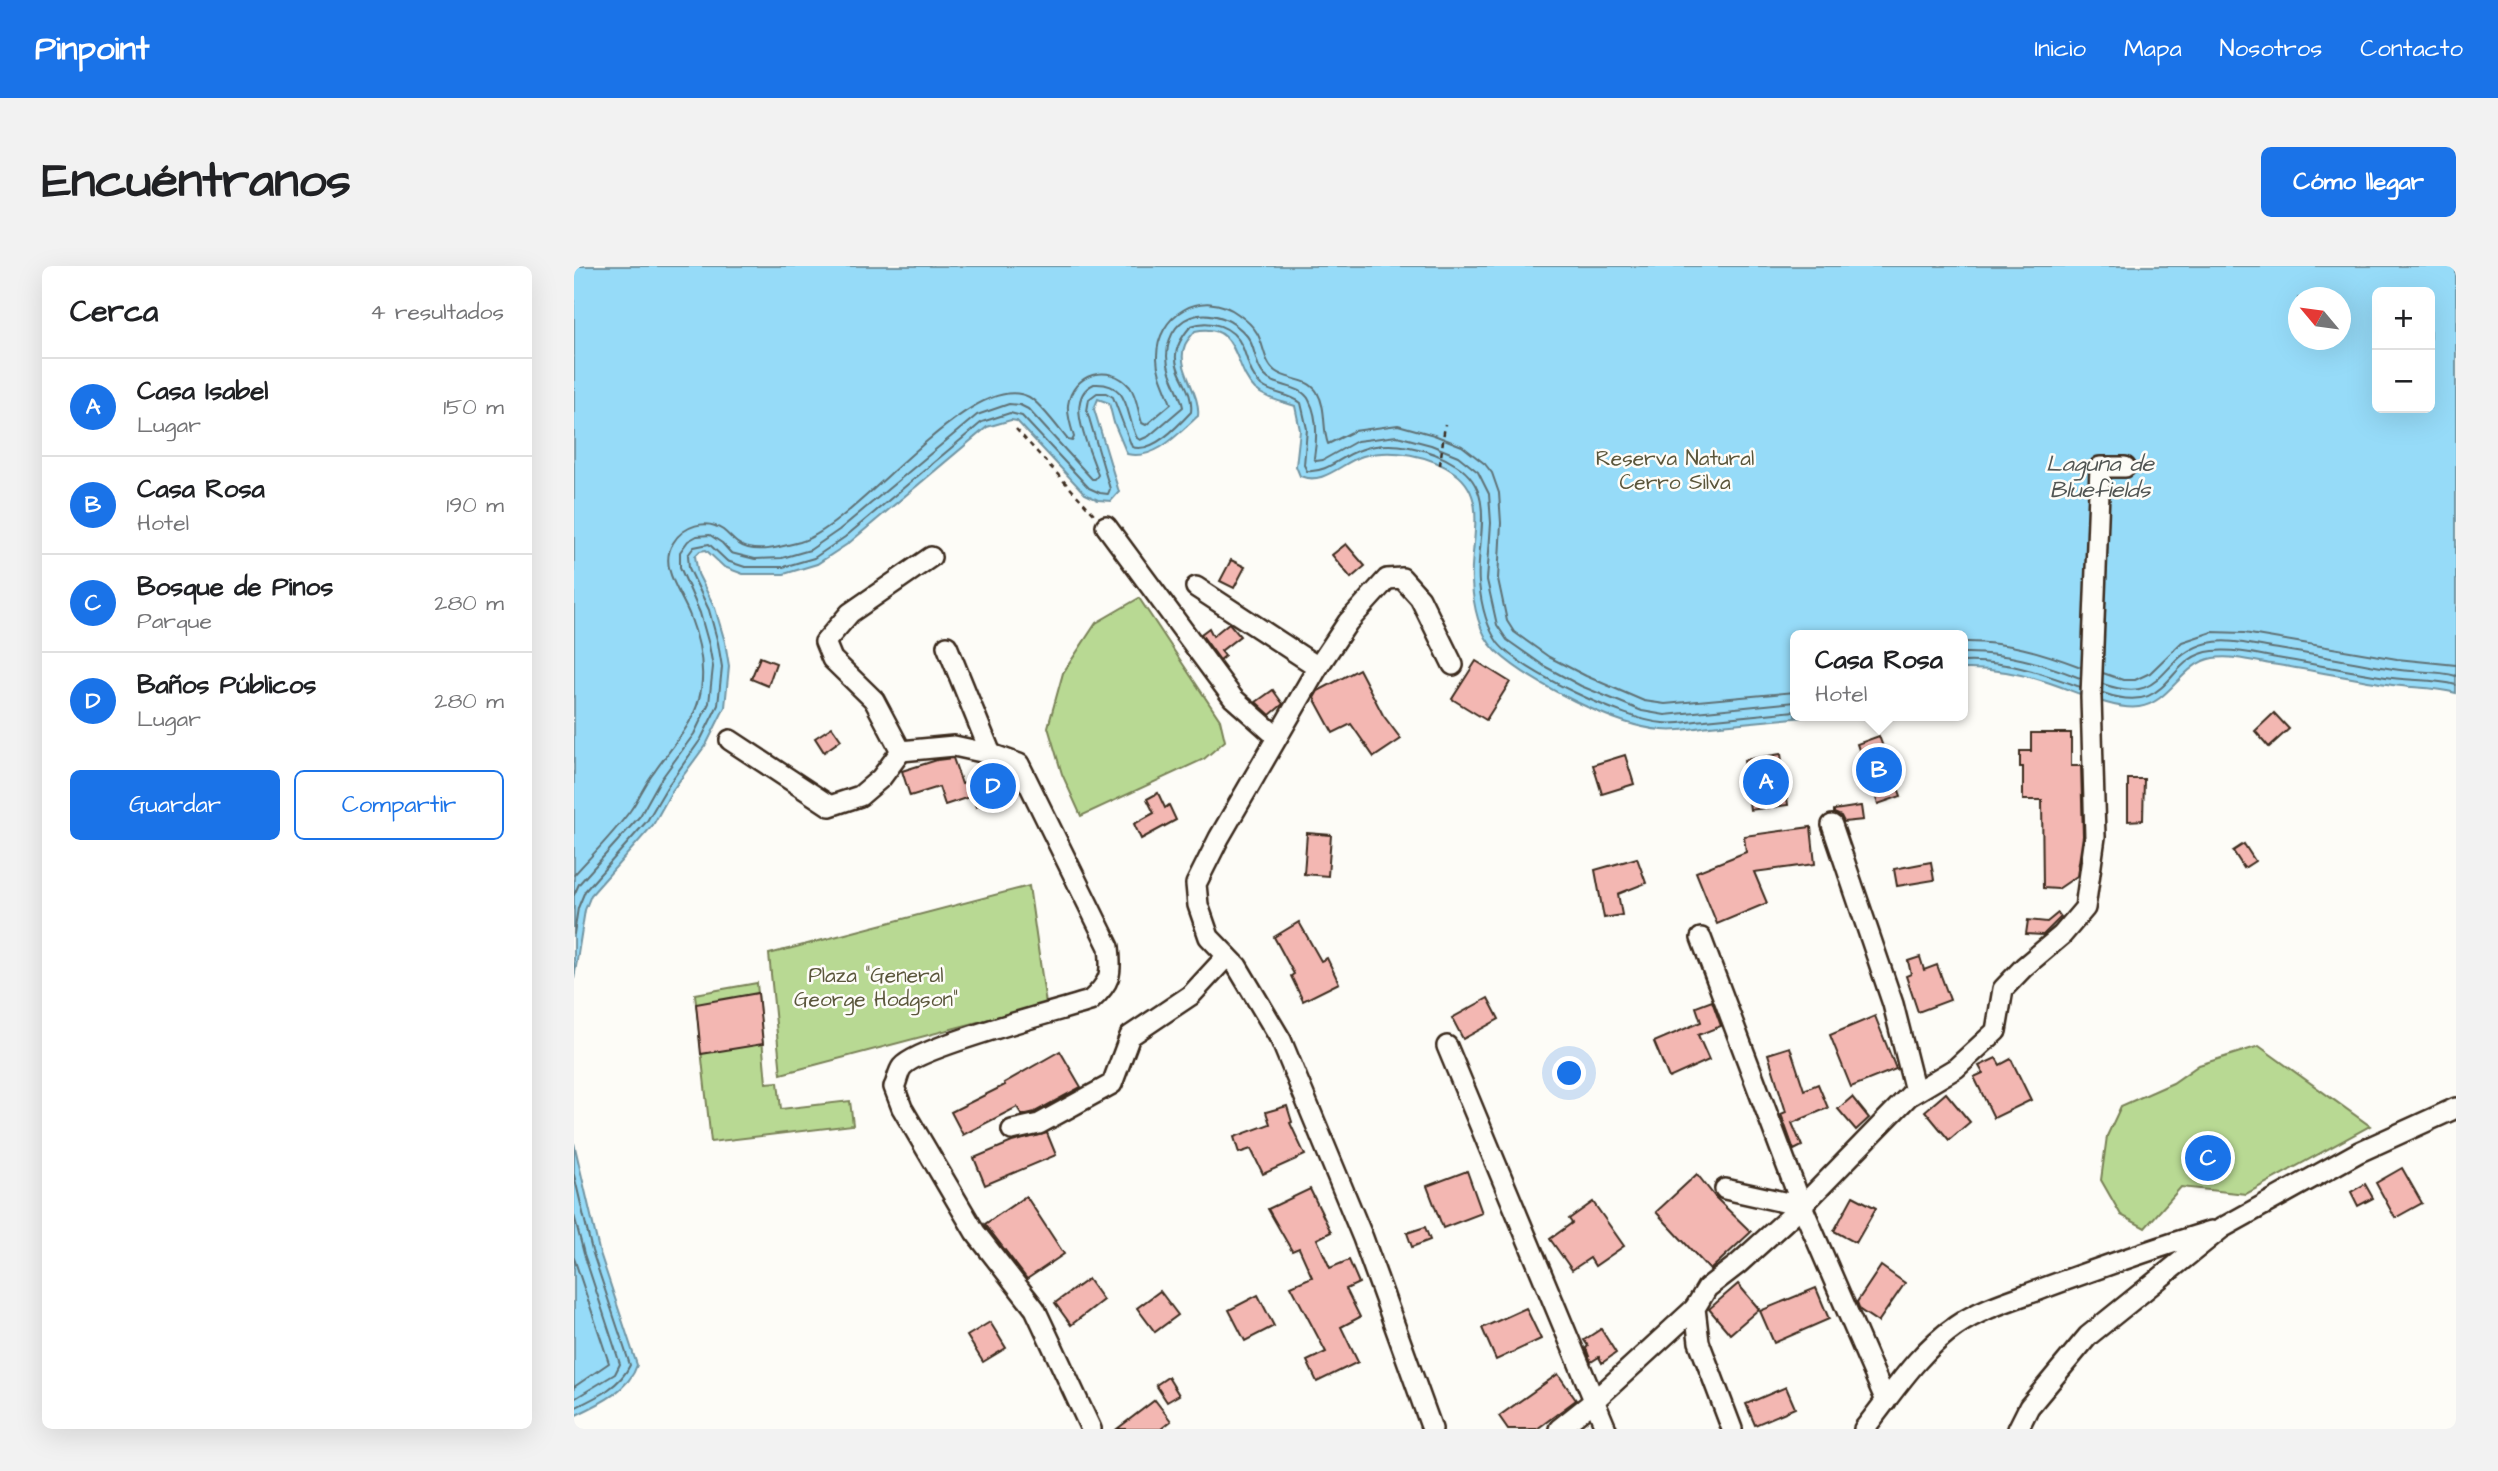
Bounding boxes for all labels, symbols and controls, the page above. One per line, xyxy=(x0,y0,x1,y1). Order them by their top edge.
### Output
text: Pinpoint xyxy=(35,26,149,72)
text: Inicio xyxy=(2034,32,2086,66)
text: Mapa xyxy=(2124,32,2182,66)
text: Nosotros xyxy=(2220,32,2322,66)
text: Contacto xyxy=(2360,32,2463,66)
button: Cómo llegar xyxy=(2261,147,2456,217)
text: Encuéntranos xyxy=(42,148,351,216)
north arrow xyxy=(2288,287,2351,350)
map controls xyxy=(2372,287,2435,413)
button: + xyxy=(2372,287,2435,350)
text: Cerca xyxy=(70,291,158,333)
text: 4 resultados xyxy=(370,296,504,328)
button: − xyxy=(2372,350,2435,413)
text: Casa Isabel xyxy=(137,373,268,409)
text: A xyxy=(86,391,100,423)
text: 150 m xyxy=(443,391,504,423)
text: Lugar xyxy=(137,409,201,441)
park label: Reserva Natural Cerro Silva xyxy=(1596,444,1754,497)
water label: Laguna de Bluefields xyxy=(2046,448,2155,506)
text: Casa Rosa xyxy=(137,471,265,507)
text: B xyxy=(85,489,101,521)
text: 190 m xyxy=(446,489,504,521)
text: Hotel xyxy=(137,507,189,539)
text: Bosque de Pinos xyxy=(137,569,333,605)
text: C xyxy=(85,587,101,619)
text: 280 m xyxy=(434,587,504,619)
text: Parque xyxy=(137,605,212,637)
popup xyxy=(1790,630,1968,721)
text: Casa Rosa xyxy=(1815,642,1943,678)
text: Baños Públicos xyxy=(137,667,316,703)
text: Hotel xyxy=(1815,678,1867,710)
text: D xyxy=(86,685,100,717)
text: 280 m xyxy=(434,685,504,717)
text: Lugar xyxy=(137,703,201,735)
pin: B xyxy=(1856,744,1902,796)
pin: A xyxy=(1743,756,1789,808)
pin: D xyxy=(970,760,1016,812)
button: Guardar xyxy=(70,770,280,840)
button: Compartir xyxy=(294,770,504,840)
park label: Plaza "General George Hodgson" xyxy=(794,961,958,1016)
your location xyxy=(1552,1056,1586,1090)
pin: C xyxy=(2185,1132,2231,1184)

